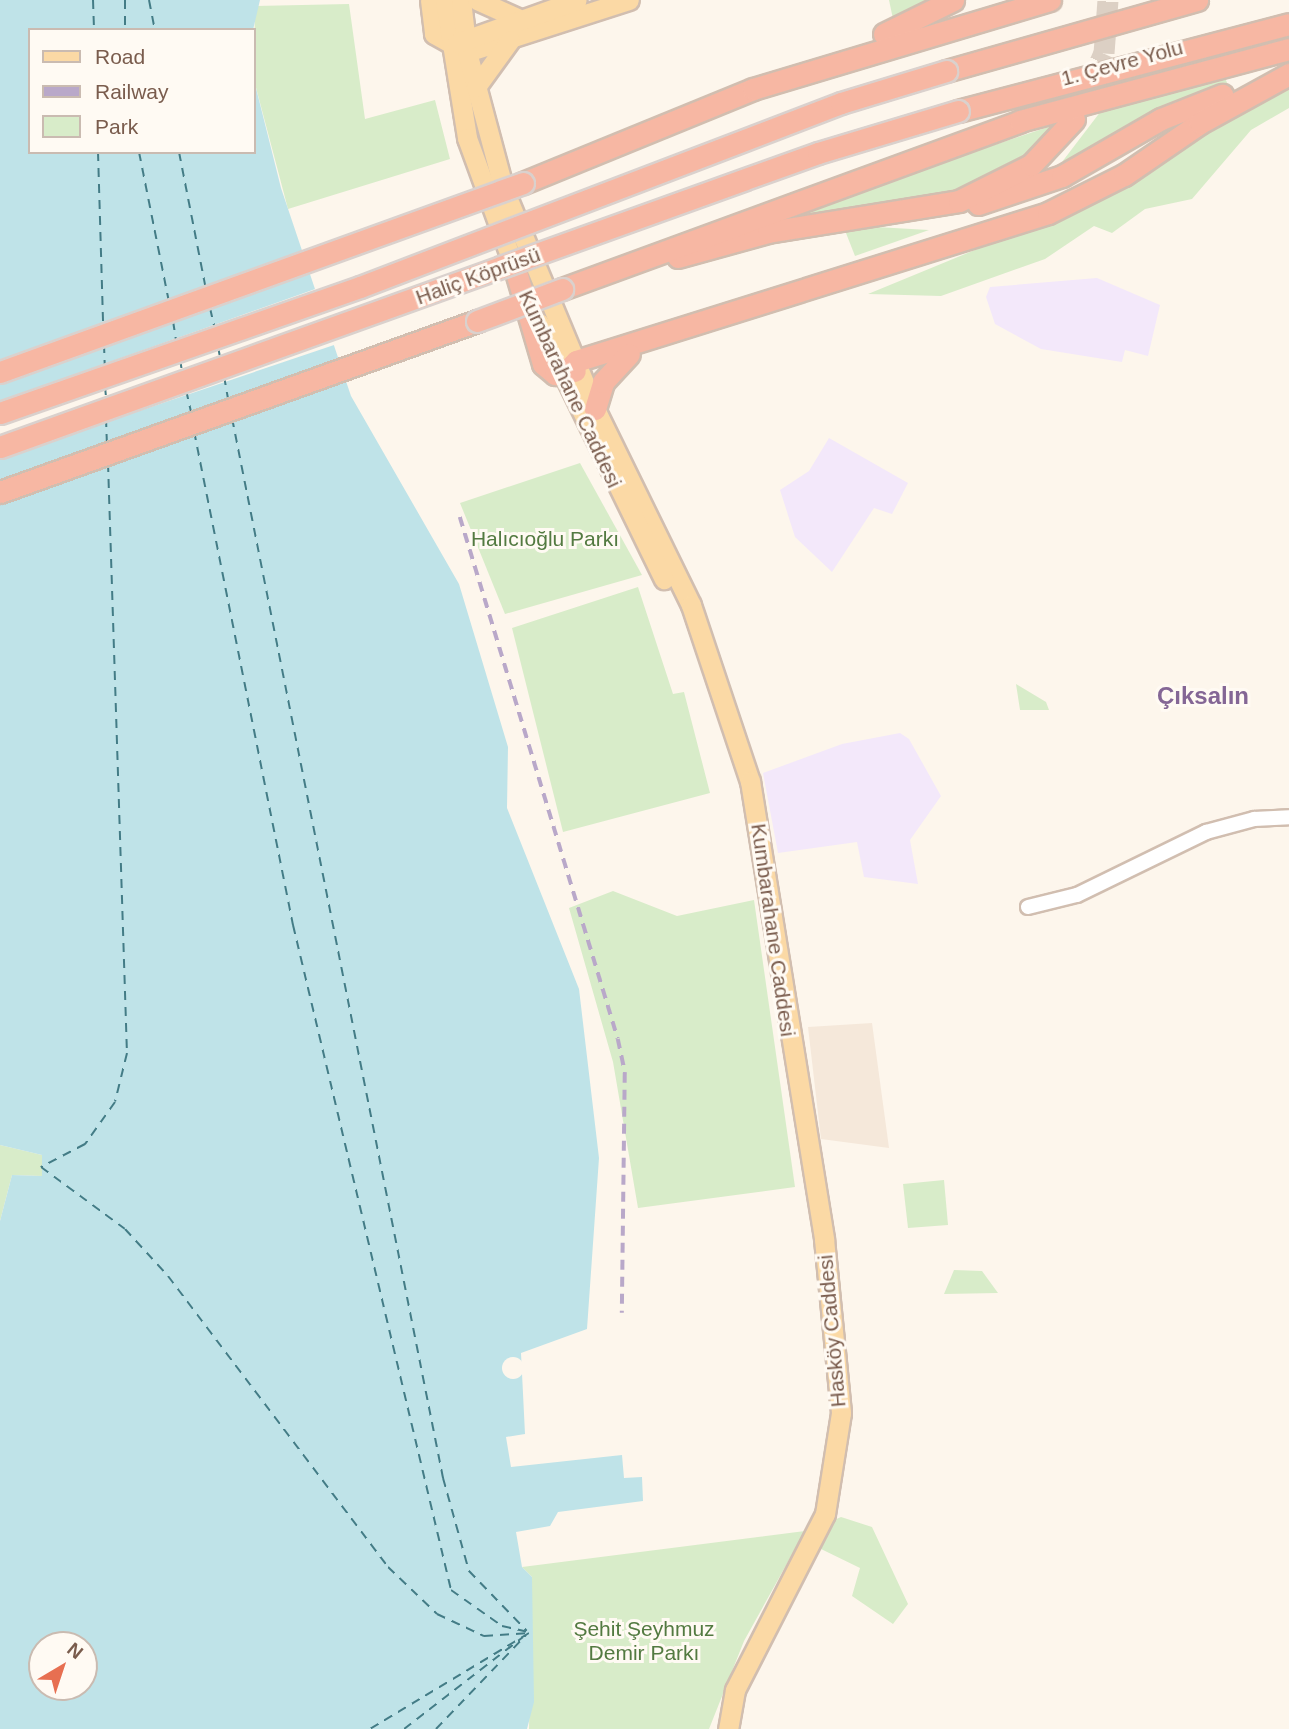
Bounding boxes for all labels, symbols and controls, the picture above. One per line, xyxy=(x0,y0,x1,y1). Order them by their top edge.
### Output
legend xyxy=(28,28,256,154)
street label: 1. Çevre Yolu xyxy=(1058,35,1186,91)
text: Road xyxy=(95,45,145,68)
text: Railway xyxy=(95,80,169,103)
text: Park xyxy=(95,115,138,138)
street label: Haliç Köprüsü xyxy=(412,242,544,310)
street label: Kumbarahane Caddesi xyxy=(513,286,627,492)
park label: Halıcıoğlu Parkı xyxy=(471,526,619,552)
district label: Çıksalın xyxy=(1157,682,1249,710)
street label: Kumbarahane Caddesi xyxy=(746,822,800,1038)
street label: Hasköy Caddesi xyxy=(813,1254,851,1408)
park label: Şehit Şeyhmuz Demir Parkı xyxy=(573,1616,715,1666)
north arrow xyxy=(28,1631,98,1701)
text: N xyxy=(63,1638,87,1663)

